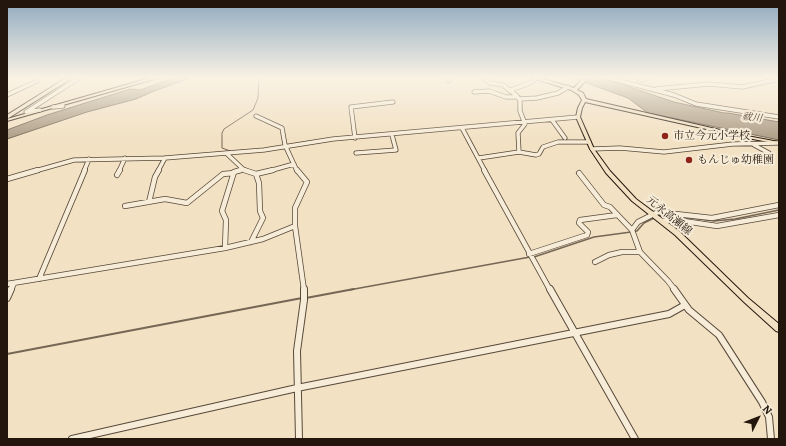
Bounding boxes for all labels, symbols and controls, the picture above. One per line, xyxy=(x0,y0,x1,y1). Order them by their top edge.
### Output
water label: 祓川 xyxy=(741,111,763,125)
place label: 市立今元小学校 xyxy=(673,129,750,143)
marker: 市立今元小学校 xyxy=(660,131,670,141)
place label: もんじゅ幼稚園 xyxy=(697,153,774,167)
marker: もんじゅ幼稚園 xyxy=(684,155,694,165)
street label: 元永高瀬線 xyxy=(643,194,695,238)
north arrow xyxy=(738,398,778,438)
text: N xyxy=(759,402,776,418)

